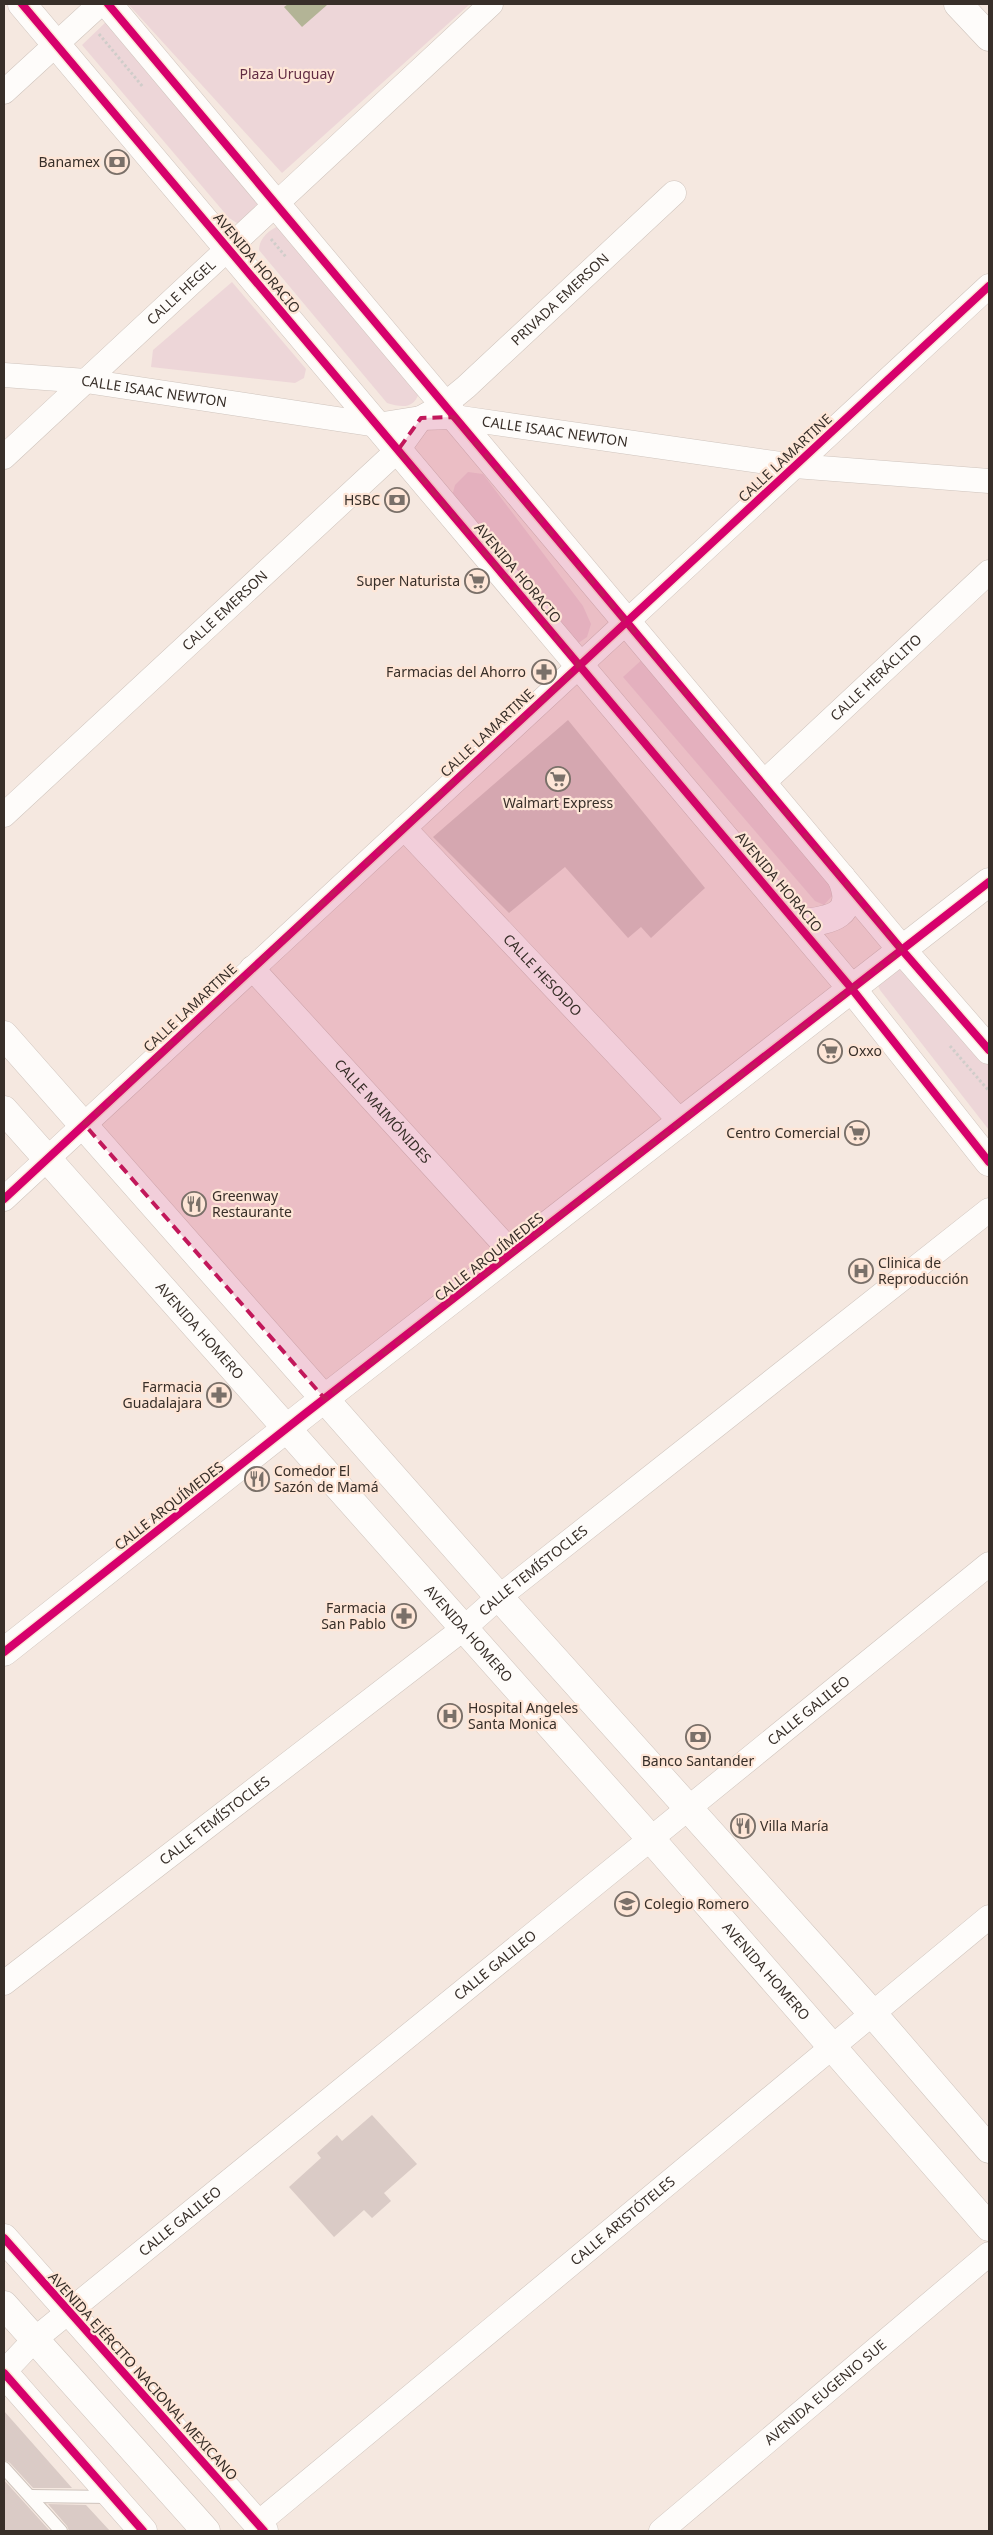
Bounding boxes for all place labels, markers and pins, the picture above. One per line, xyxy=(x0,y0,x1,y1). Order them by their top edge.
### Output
bank icon: Banamex xyxy=(104,149,130,175)
place label: Banamex xyxy=(38,152,101,171)
bank icon: HSBC xyxy=(384,487,410,513)
place label: HSBC xyxy=(344,490,380,509)
supermarket icon: Super Naturista xyxy=(464,568,490,594)
place label: Super Naturista xyxy=(357,571,460,590)
pharmacy icon: Farmacias del Ahorro xyxy=(531,659,557,685)
place label: Farmacias del Ahorro xyxy=(386,662,526,681)
supermarket icon: Walmart Express xyxy=(545,766,571,792)
place label: Walmart Express xyxy=(503,793,613,812)
supermarket icon: Oxxo xyxy=(817,1038,843,1064)
place label: Oxxo xyxy=(848,1041,882,1060)
supermarket icon: Centro Comercial xyxy=(844,1120,870,1146)
place label: Centro Comercial xyxy=(726,1123,840,1142)
place label: Greenway Restaurante xyxy=(212,1186,292,1221)
restaurant icon: Greenway Restaurante xyxy=(181,1191,207,1217)
place label: Clinica de Reproducción xyxy=(878,1253,969,1288)
hospital icon: Clinica de Reproducción xyxy=(848,1258,874,1284)
place label: Farmacia Guadalajara xyxy=(123,1377,202,1412)
pharmacy icon: Farmacia Guadalajara xyxy=(206,1382,232,1408)
place label: Comedor El Sazón de Mamá xyxy=(274,1461,379,1496)
restaurant icon: Comedor El Sazón de Mamá xyxy=(244,1466,270,1492)
place label: Farmacia San Pablo xyxy=(321,1598,386,1633)
pharmacy icon: Farmacia San Pablo xyxy=(391,1603,417,1629)
place label: Hospital Angeles Santa Monica xyxy=(468,1698,579,1733)
hospital icon: Hospital Angeles Santa Monica xyxy=(437,1703,463,1729)
bank icon: Banco Santander xyxy=(685,1724,711,1750)
place label: Banco Santander xyxy=(642,1751,754,1770)
restaurant icon: Villa María xyxy=(730,1813,756,1839)
place label: Villa María xyxy=(760,1816,829,1835)
school or university icon: Colegio Romero xyxy=(614,1891,640,1917)
place label: Colegio Romero xyxy=(644,1894,749,1913)

